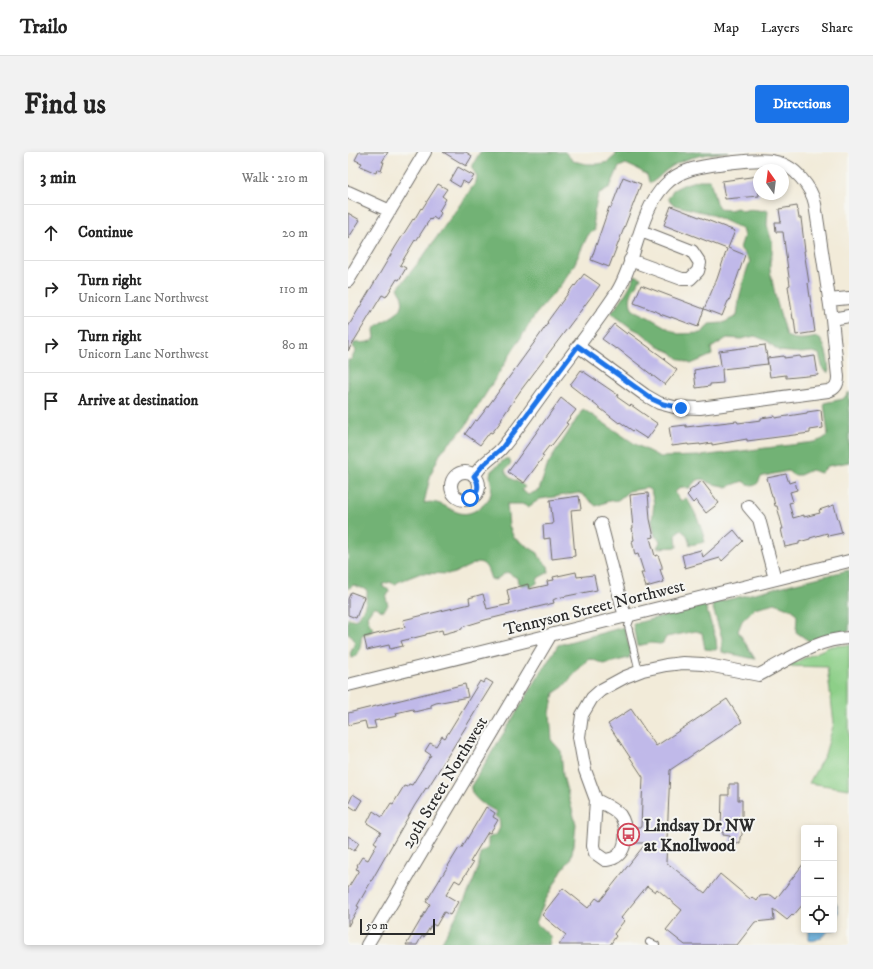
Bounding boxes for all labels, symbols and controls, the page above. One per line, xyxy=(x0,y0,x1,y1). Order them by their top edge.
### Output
text: Trailo xyxy=(20,16,67,39)
text: Map xyxy=(713,19,739,37)
text: Layers xyxy=(761,19,799,37)
text: Share xyxy=(821,19,853,37)
button: Directions xyxy=(755,85,849,123)
text: Find us xyxy=(24,87,106,122)
north arrow xyxy=(753,164,789,200)
text: 3 min xyxy=(40,167,76,189)
text: Walk · 210 m xyxy=(242,170,308,186)
icon: ahead xyxy=(40,222,62,244)
text: Continue xyxy=(78,223,133,242)
text: 20 m xyxy=(282,225,308,241)
text: Turn right xyxy=(78,271,141,290)
icon: right xyxy=(40,278,62,300)
text: 110 m xyxy=(279,281,308,297)
text: Unicorn Lane Northwest xyxy=(78,290,209,306)
text: Turn right xyxy=(78,327,141,346)
icon: right xyxy=(40,334,62,356)
text: 80 m xyxy=(282,337,308,353)
text: Unicorn Lane Northwest xyxy=(78,346,209,362)
icon: arrive xyxy=(40,390,62,412)
text: Arrive at destination xyxy=(78,391,198,410)
route end xyxy=(672,399,690,417)
route start xyxy=(461,489,479,507)
street label: Tennyson Street Northwest xyxy=(502,575,688,641)
street label: 29th Street Northwest xyxy=(397,712,493,853)
place label: Lindsay Dr NW at Knollwood xyxy=(644,815,756,857)
bus stop icon: Lindsay Dr NW at Knollwood xyxy=(615,822,641,848)
map controls xyxy=(801,825,837,933)
button: + xyxy=(801,825,837,861)
button: − xyxy=(801,861,837,897)
button: locate xyxy=(801,897,837,933)
scale bar xyxy=(360,917,435,936)
text: 50 m xyxy=(366,919,388,933)

